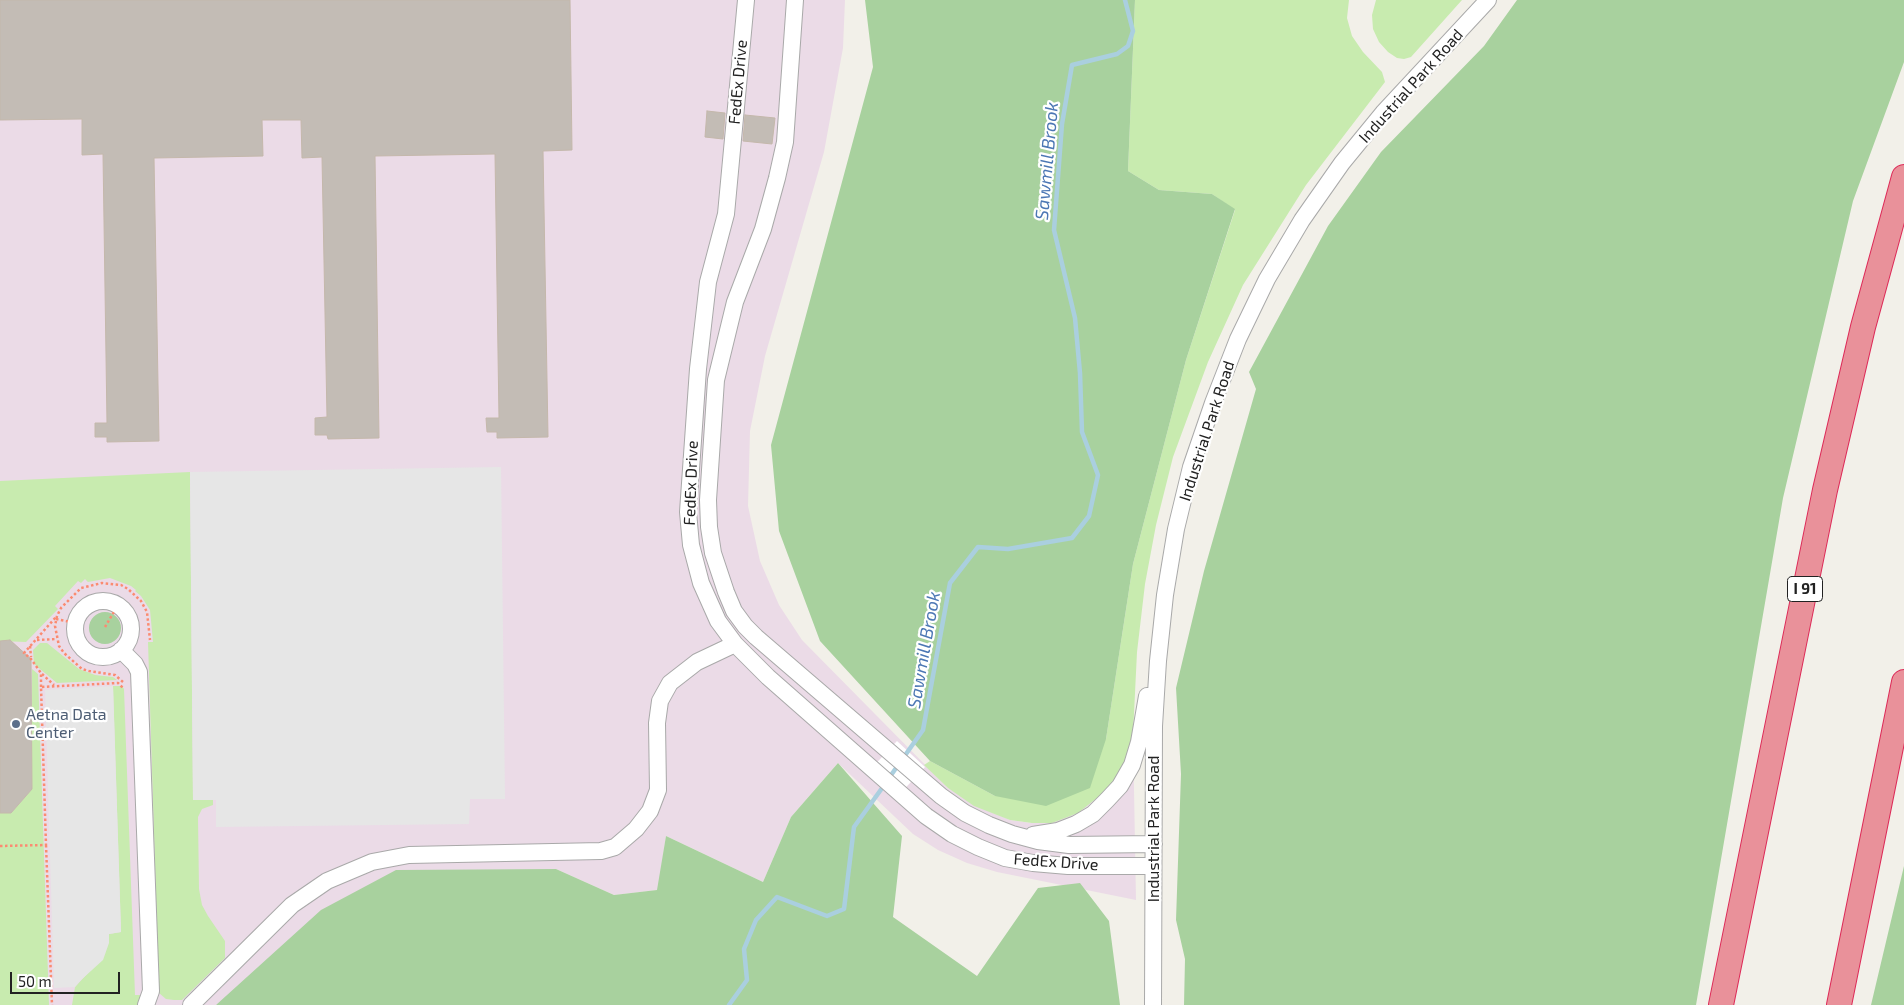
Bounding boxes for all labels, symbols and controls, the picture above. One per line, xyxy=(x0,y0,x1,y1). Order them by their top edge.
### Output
street label: Industrial Park Road xyxy=(1355,25,1467,147)
street label: FedEx Drive xyxy=(725,39,751,125)
water label: Sawmill Brook xyxy=(1031,101,1063,221)
street label: Industrial Park Road xyxy=(1175,358,1239,504)
street label: FedEx Drive xyxy=(680,440,702,526)
road number: I 91 xyxy=(1788,576,1822,602)
water label: Sawmill Brook xyxy=(903,590,945,710)
place label: Aetna Data Center xyxy=(26,705,107,743)
marker: Aetna Data Center xyxy=(10,718,22,730)
street label: Industrial Park Road xyxy=(1144,756,1164,902)
street label: FedEx Drive xyxy=(1013,849,1099,875)
scale bar xyxy=(12,962,122,994)
text: 50 m xyxy=(18,972,52,990)

